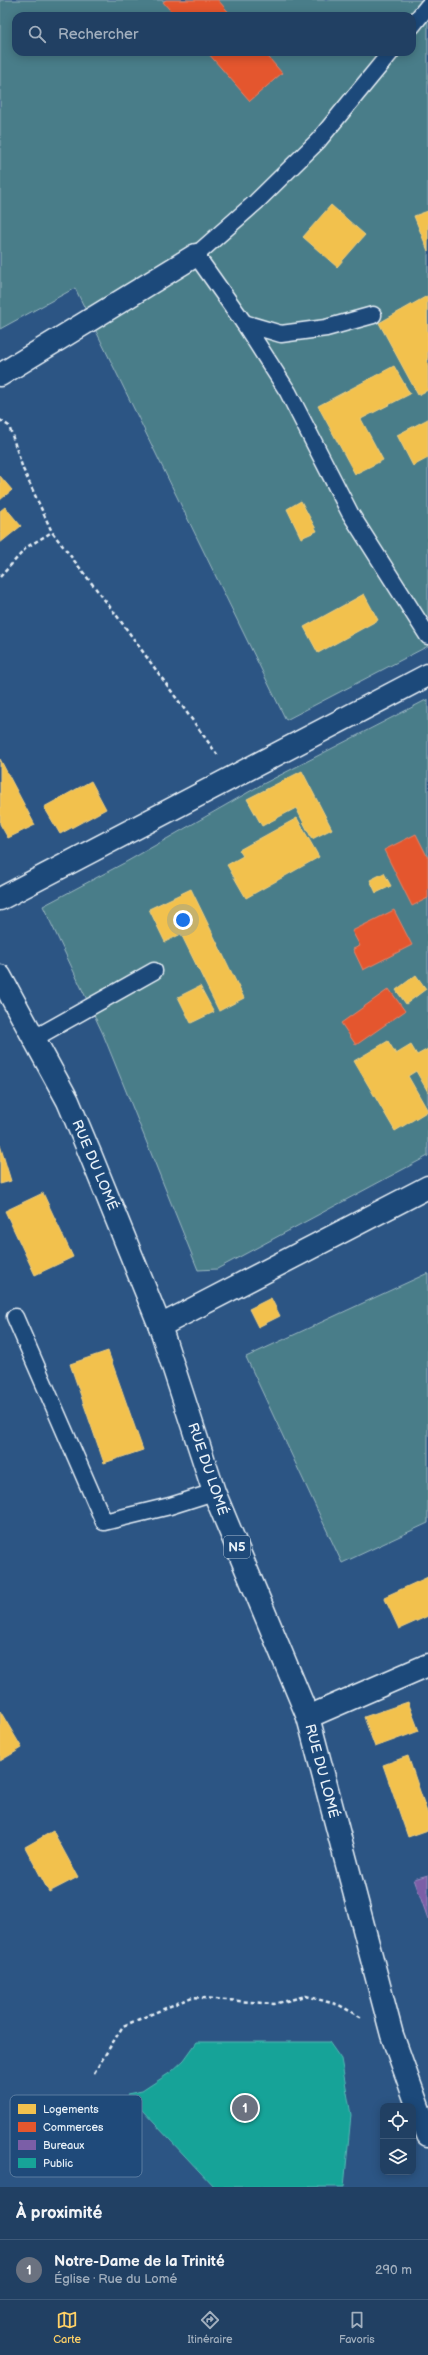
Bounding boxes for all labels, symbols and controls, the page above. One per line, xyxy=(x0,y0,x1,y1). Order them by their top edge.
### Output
search box xyxy=(12,12,416,56)
icon: search xyxy=(26,23,48,45)
text: Rechercher xyxy=(58,25,138,44)
your location xyxy=(173,910,193,930)
street label: RUE DU LOMÉ xyxy=(68,1117,123,1213)
street label: RUE DU LOMÉ xyxy=(184,1420,233,1518)
road number: N5 xyxy=(224,1536,250,1558)
street label: RUE DU LOMÉ xyxy=(301,1722,344,1820)
pin: 1 xyxy=(232,2093,258,2123)
legend xyxy=(10,2095,142,2177)
text: Logements xyxy=(43,2103,99,2116)
map controls xyxy=(380,2103,416,2175)
button: locate xyxy=(380,2103,416,2139)
text: Commerces xyxy=(43,2121,104,2134)
text: Bureaux xyxy=(43,2139,84,2152)
button: layers xyxy=(380,2139,416,2175)
text: Public xyxy=(43,2157,73,2170)
text: À proximité xyxy=(16,2203,102,2223)
text: Notre-Dame de la Trinité xyxy=(54,2252,225,2271)
text: 1 xyxy=(26,2262,32,2278)
text: 290 m xyxy=(375,2262,412,2278)
text: Église · Rue du Lomé xyxy=(54,2271,177,2287)
tab: Carte xyxy=(53,2309,81,2346)
tab: Itinéraire xyxy=(187,2309,232,2346)
tab: Favoris xyxy=(339,2309,375,2346)

